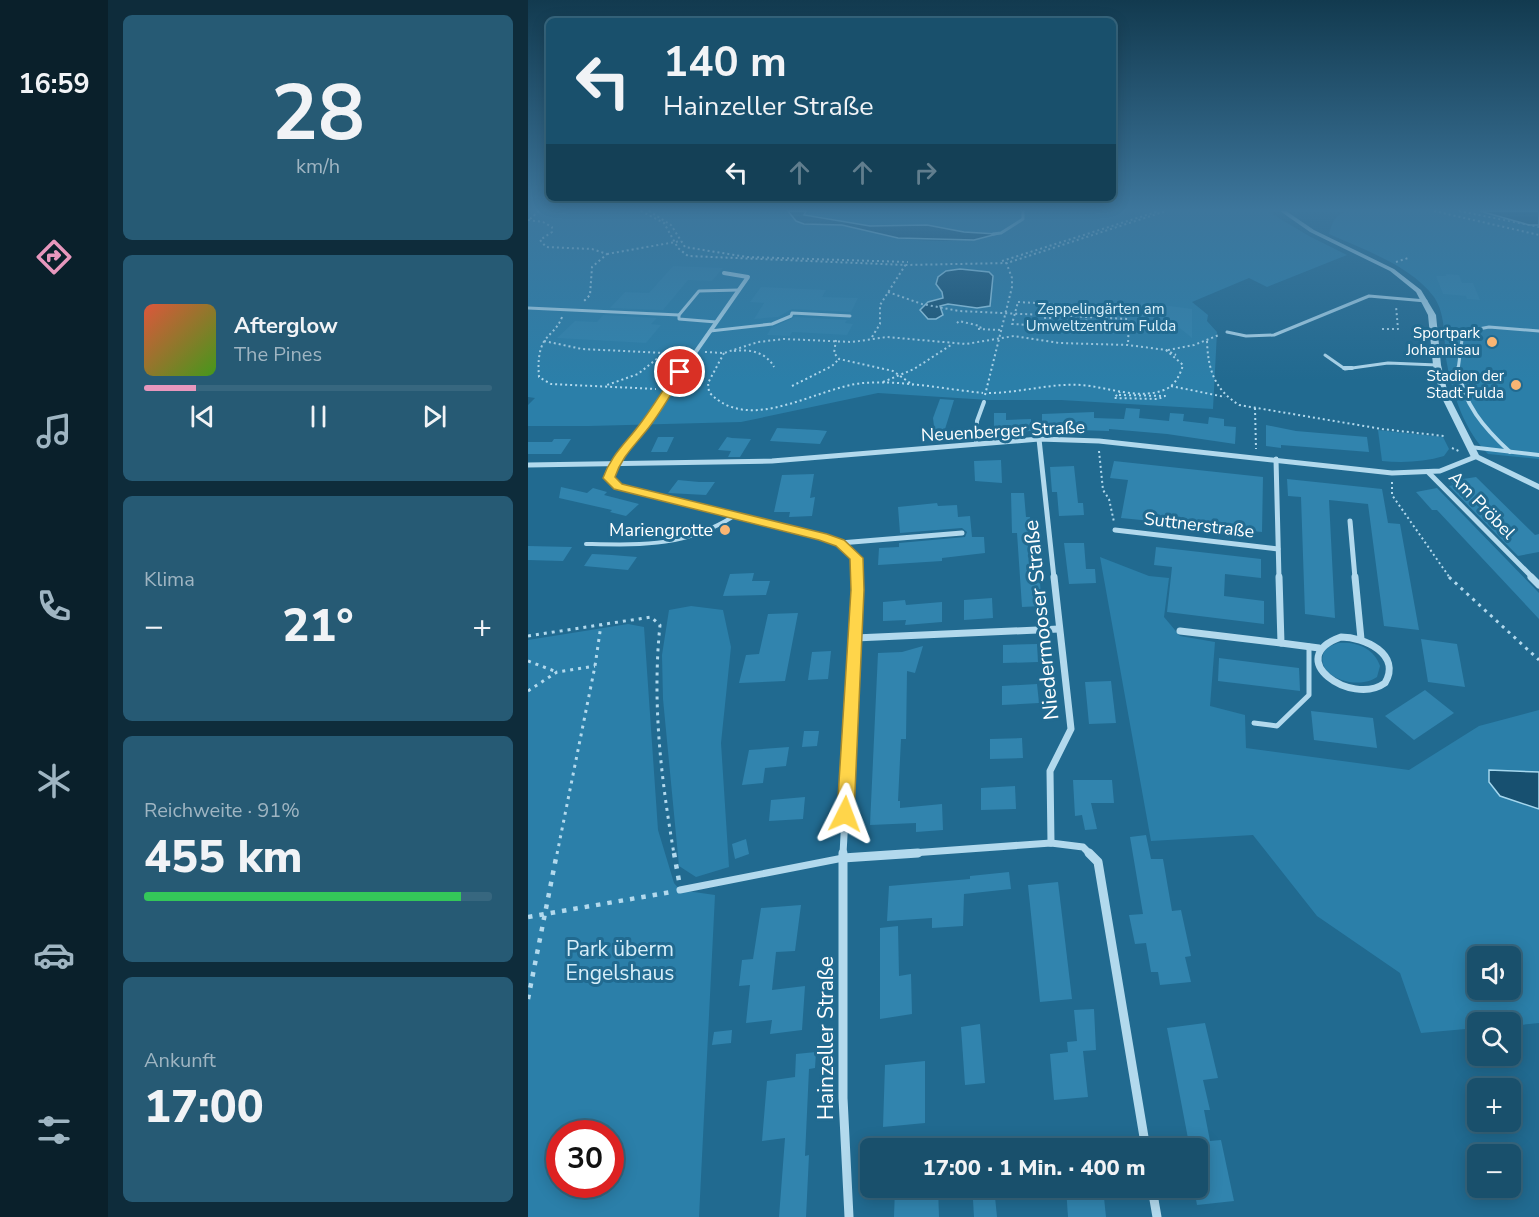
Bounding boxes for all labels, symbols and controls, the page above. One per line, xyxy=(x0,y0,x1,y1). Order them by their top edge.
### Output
text: 140 m xyxy=(663,34,787,91)
icon: left xyxy=(564,42,642,120)
text: 28 xyxy=(271,60,365,167)
text: 16:59 xyxy=(18,66,90,103)
text: Hainzeller Straße xyxy=(663,88,874,125)
text: km/h xyxy=(296,153,340,180)
icon: left xyxy=(720,156,753,189)
icon: ahead xyxy=(783,156,816,189)
icon: ahead xyxy=(846,156,879,189)
icon: right xyxy=(909,156,942,189)
icon: directions xyxy=(33,236,75,278)
park label: Zeppelingärten am Umweltzentrum Fulda xyxy=(1026,299,1176,336)
text: Afterglow xyxy=(234,311,338,341)
place label: Sportpark Johannisau xyxy=(1405,323,1480,360)
marker: Sportpark Johannisau xyxy=(1485,335,1499,349)
text: The Pines xyxy=(234,341,322,368)
pin xyxy=(654,346,705,397)
icon: arrive xyxy=(663,355,696,388)
place label: Stadion der Stadt Fulda xyxy=(1426,366,1505,403)
marker: Stadion der Stadt Fulda xyxy=(1509,378,1523,392)
icon: previous xyxy=(186,400,219,433)
icon: pause xyxy=(302,400,335,433)
icon: next xyxy=(418,400,451,433)
icon: music xyxy=(33,410,75,452)
street label: Neuenberger Straße xyxy=(920,415,1086,447)
street label: Am Pröbel xyxy=(1443,466,1521,545)
street label: Suttnerstraße xyxy=(1142,506,1256,544)
place label: Mariengrotte xyxy=(609,518,713,542)
street label: Niedermooser Straße xyxy=(1017,519,1065,721)
marker: Mariengrotte xyxy=(718,523,732,537)
text: Klima xyxy=(144,566,195,593)
icon: phone xyxy=(33,585,75,627)
text: 21° xyxy=(282,596,354,657)
text: − xyxy=(144,604,164,649)
text: + xyxy=(472,604,492,649)
icon: climate xyxy=(33,760,75,802)
position arrow xyxy=(813,782,877,846)
text: Reichweite · 91% xyxy=(144,797,300,824)
text: 455 km xyxy=(144,827,303,888)
icon: car xyxy=(33,934,75,976)
park label: Park überm Engelshaus xyxy=(566,935,674,987)
map controls xyxy=(1467,946,1521,1198)
button: sound xyxy=(1467,946,1521,1000)
street label: Hainzeller Straße xyxy=(812,956,840,1120)
button: search xyxy=(1467,1012,1521,1066)
text: Ankunft xyxy=(144,1047,216,1074)
text: 17:00 xyxy=(144,1077,264,1138)
button: + xyxy=(1467,1078,1521,1132)
icon: filters xyxy=(33,1109,75,1151)
speed limit sign: 30 xyxy=(546,1120,624,1198)
button: − xyxy=(1467,1144,1521,1198)
text: 17:00 · 1 Min. · 400 m xyxy=(923,1153,1146,1183)

